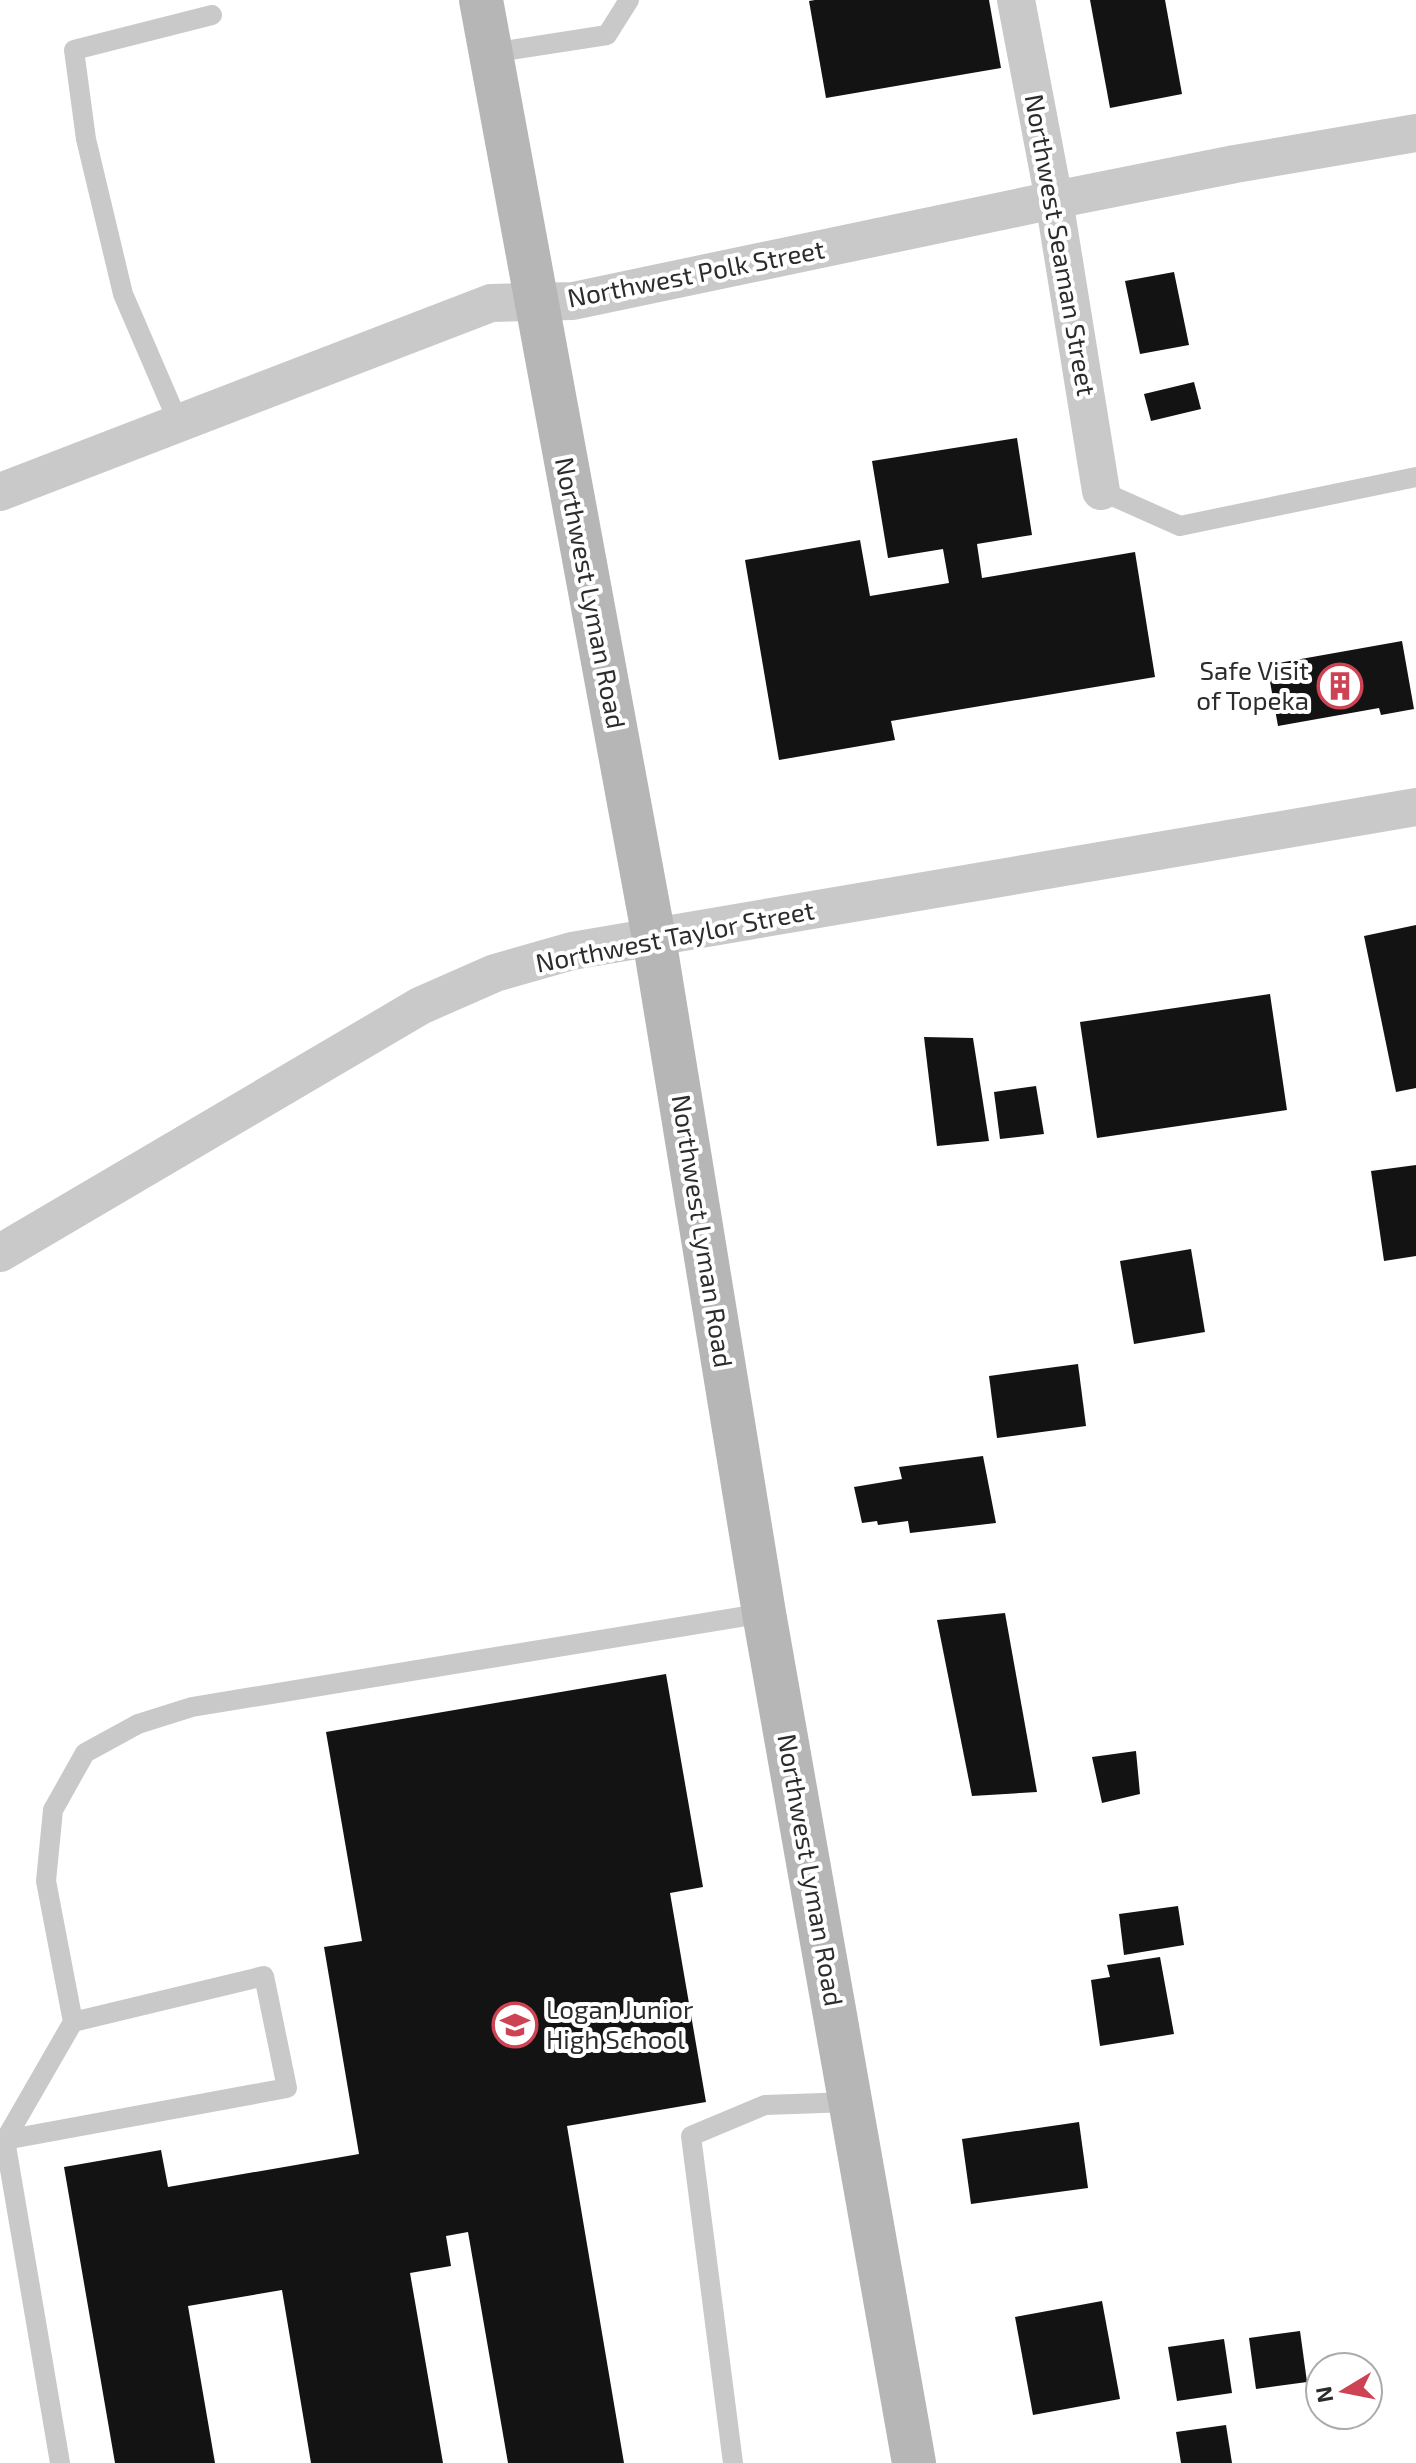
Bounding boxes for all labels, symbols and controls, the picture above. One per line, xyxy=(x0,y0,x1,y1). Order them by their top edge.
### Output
street label: Northwest Seaman Street xyxy=(1020,91,1103,398)
street label: Northwest Polk Street xyxy=(564,232,827,313)
street label: Northwest Lyman Road xyxy=(550,454,633,731)
place label: Safe Visit of Topeka xyxy=(1196,654,1309,715)
building icon: Safe Visit of Topeka xyxy=(1316,662,1364,710)
street label: Northwest Taylor Street xyxy=(533,893,817,978)
street label: Northwest Lyman Road xyxy=(667,1092,740,1369)
street label: Northwest Lyman Road xyxy=(772,1731,851,2008)
place label: Logan Junior High School xyxy=(546,1993,694,2054)
school or university icon: Logan Junior High School xyxy=(491,2001,539,2049)
north arrow xyxy=(1304,2351,1384,2431)
text: N xyxy=(1309,2385,1338,2405)

